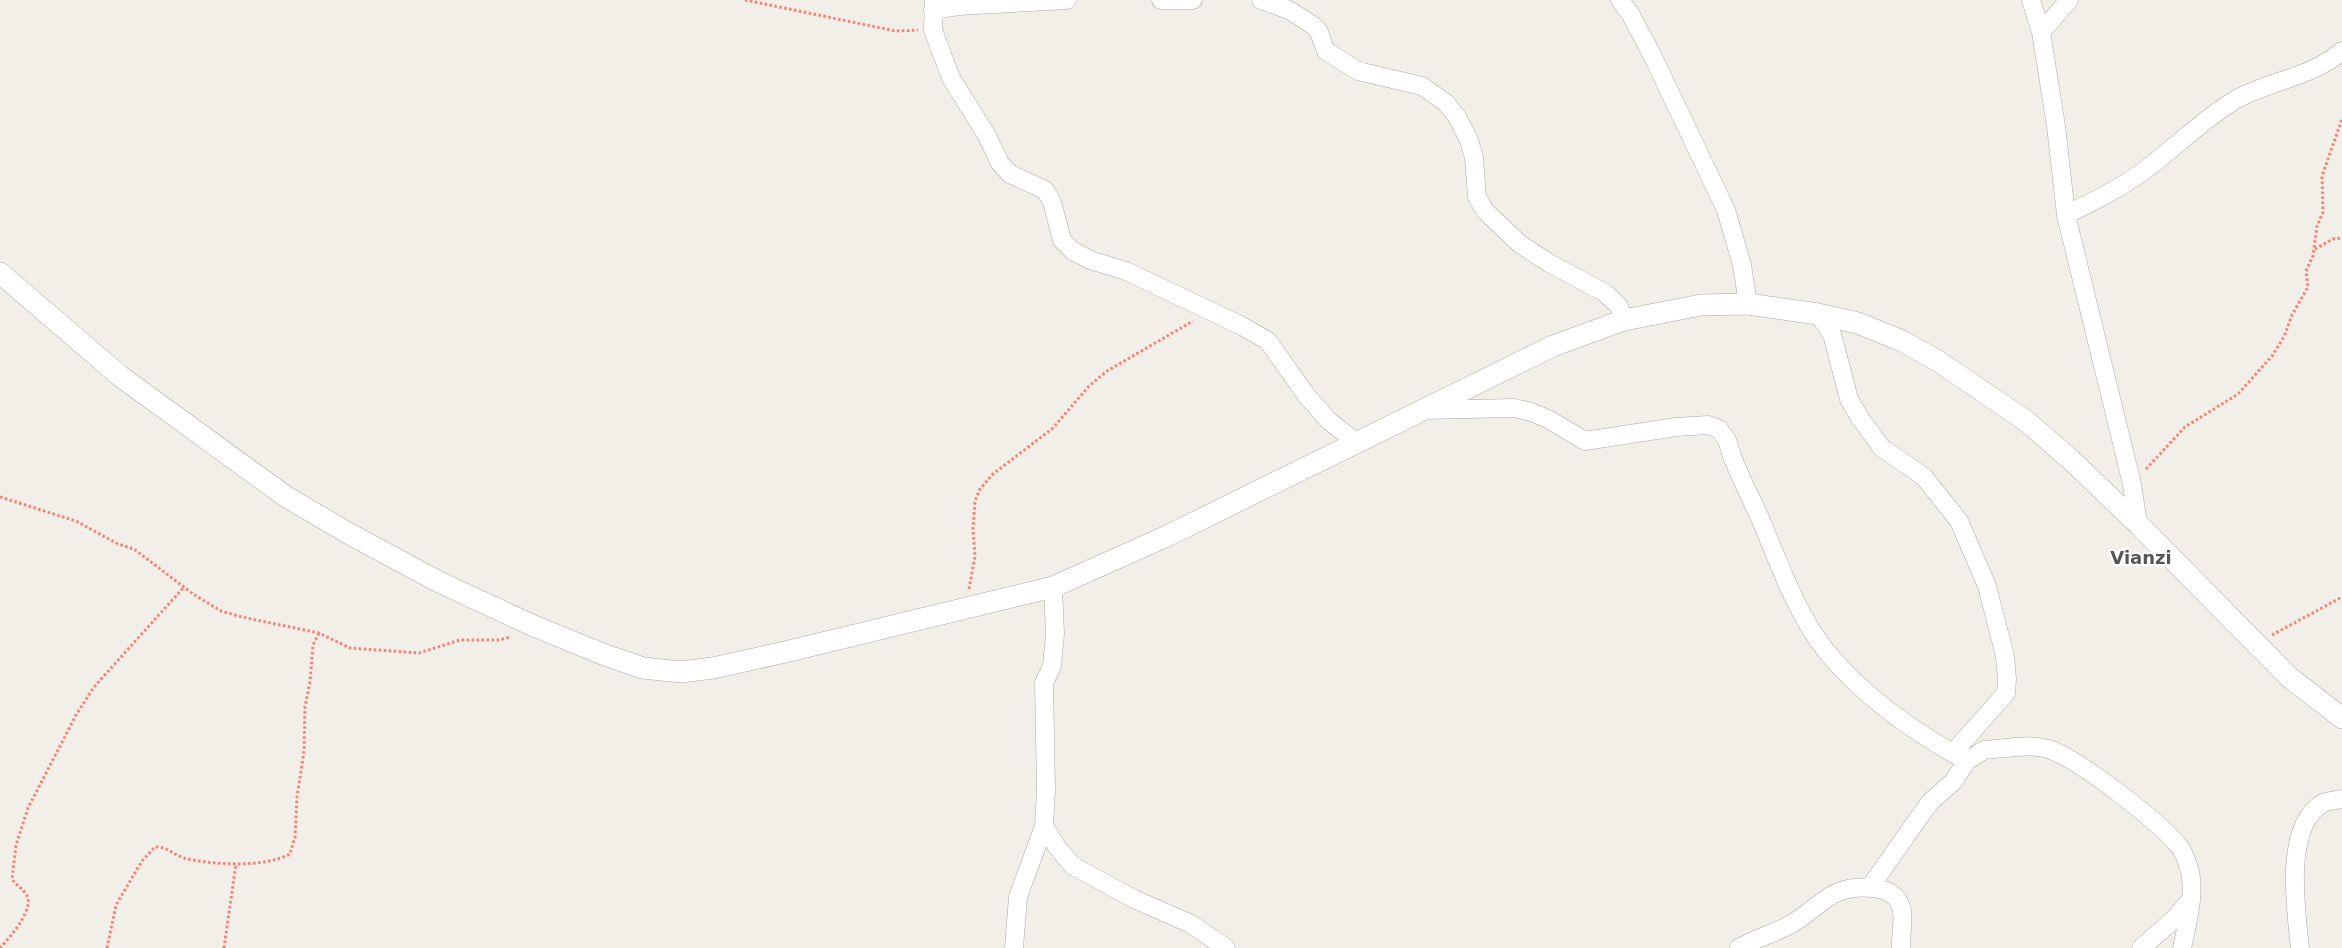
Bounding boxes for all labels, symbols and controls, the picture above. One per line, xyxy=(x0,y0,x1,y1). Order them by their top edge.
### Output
district label: Vianzi xyxy=(2110,547,2172,568)

